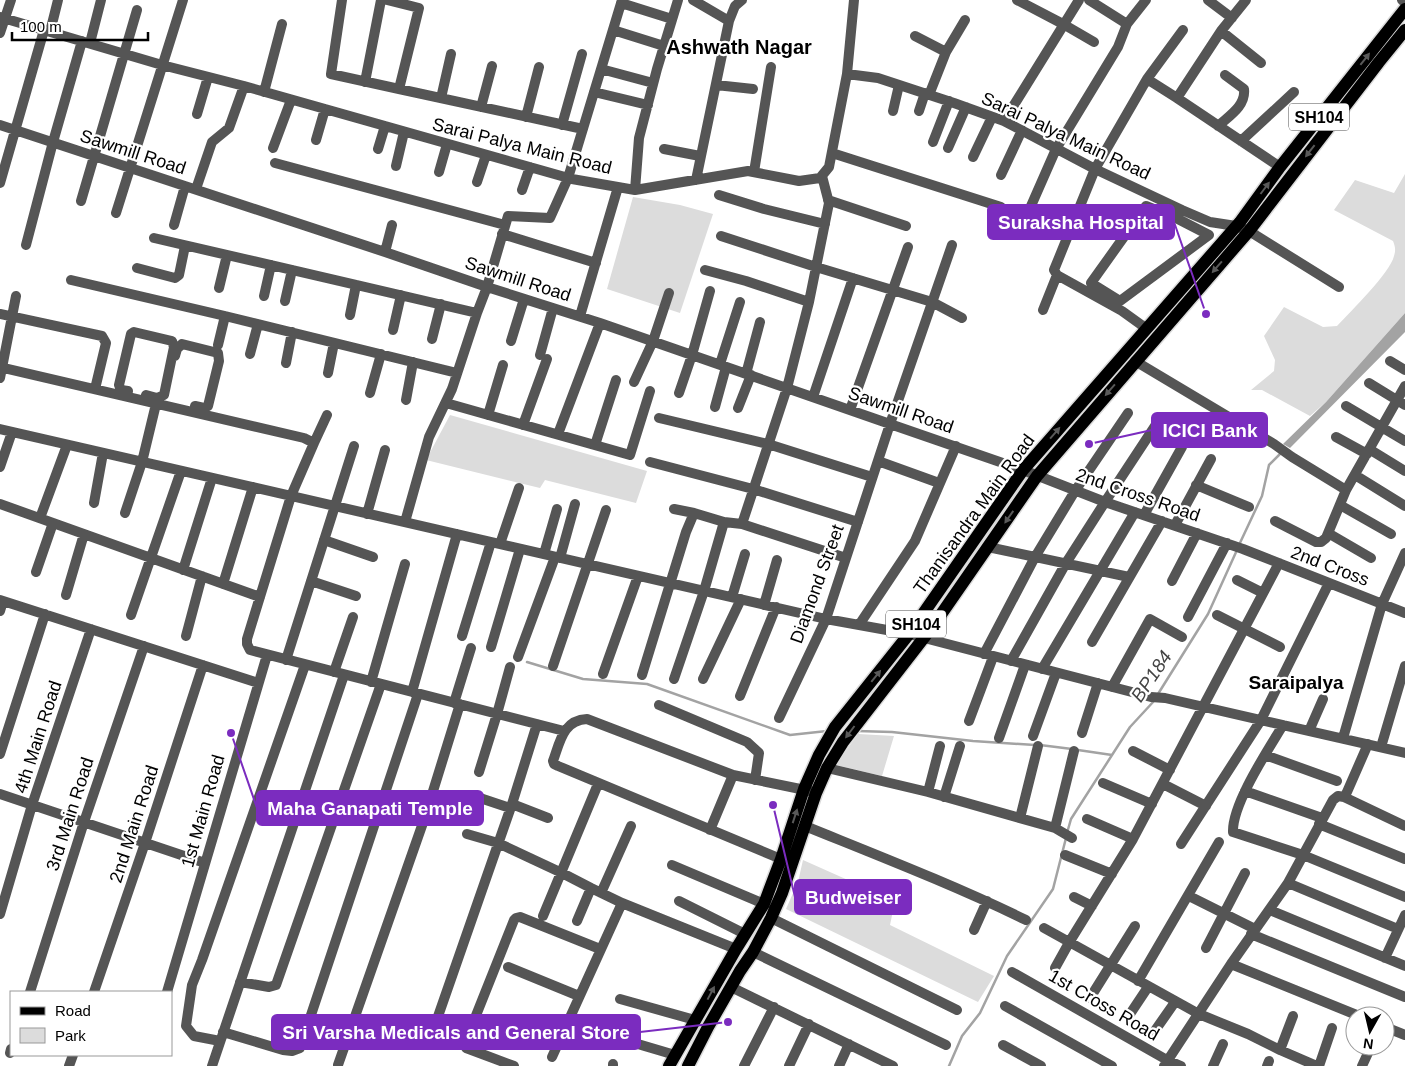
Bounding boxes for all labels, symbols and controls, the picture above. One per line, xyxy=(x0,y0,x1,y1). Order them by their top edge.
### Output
scale bar xyxy=(12,10,149,42)
text: 100 m xyxy=(20,18,62,35)
district label: Ashwath Nagar xyxy=(666,36,812,58)
one-way arrow xyxy=(1359,53,1370,66)
street label: Sarai Palya Main Road xyxy=(978,88,1154,184)
road number: SH104 xyxy=(1289,104,1349,130)
street label: Sarai Palya Main Road xyxy=(430,114,614,178)
street label: Sawmill Road xyxy=(78,125,188,179)
one-way arrow xyxy=(1305,144,1315,158)
one-way arrow xyxy=(1260,181,1270,195)
callout: Suraksha Hospital xyxy=(988,205,1174,239)
text: Suraksha Hospital xyxy=(998,212,1164,233)
street label: Sawmill Road xyxy=(463,252,573,306)
one-way arrow xyxy=(1211,261,1223,273)
street label: Sawmill Road xyxy=(846,383,956,437)
one-way arrow xyxy=(1105,383,1116,396)
callout: ICICI Bank xyxy=(1152,413,1267,447)
text: ICICI Bank xyxy=(1162,420,1258,441)
one-way arrow xyxy=(1049,428,1061,440)
street label: Thanisandra Main Road xyxy=(909,430,1039,598)
street label: 2nd Cross Road xyxy=(1073,464,1203,526)
one-way arrow xyxy=(1004,510,1014,523)
street label: Diamond Street xyxy=(786,522,848,646)
street label: 2nd Cross xyxy=(1288,542,1372,590)
road number: SH104 xyxy=(886,610,946,638)
water label: BP184 xyxy=(1127,647,1176,706)
one-way arrow xyxy=(870,670,881,683)
district label: Saraipalya xyxy=(1248,672,1344,693)
street label: 4th Main Road xyxy=(10,678,66,796)
one-way arrow xyxy=(845,725,856,738)
street label: 1st Main Road xyxy=(177,752,229,870)
street label: 3rd Main Road xyxy=(42,755,98,873)
street label: 2nd Main Road xyxy=(106,763,162,885)
callout: Maha Ganapati Temple xyxy=(257,791,483,825)
text: Maha Ganapati Temple xyxy=(267,798,473,819)
one-way arrow xyxy=(792,808,799,823)
callout: Budweiser xyxy=(795,880,911,914)
text: Budweiser xyxy=(805,887,902,908)
street label: 1st Cross Road xyxy=(1045,965,1163,1045)
one-way arrow xyxy=(707,986,715,1001)
legend xyxy=(10,991,172,1056)
text: Road xyxy=(55,1002,91,1019)
north arrow xyxy=(1345,1006,1395,1056)
callout: Sri Varsha Medicals and General Store xyxy=(272,1015,640,1049)
text: Sri Varsha Medicals and General Store xyxy=(282,1022,630,1043)
text: Park xyxy=(55,1027,86,1044)
text: N xyxy=(1362,1035,1374,1053)

